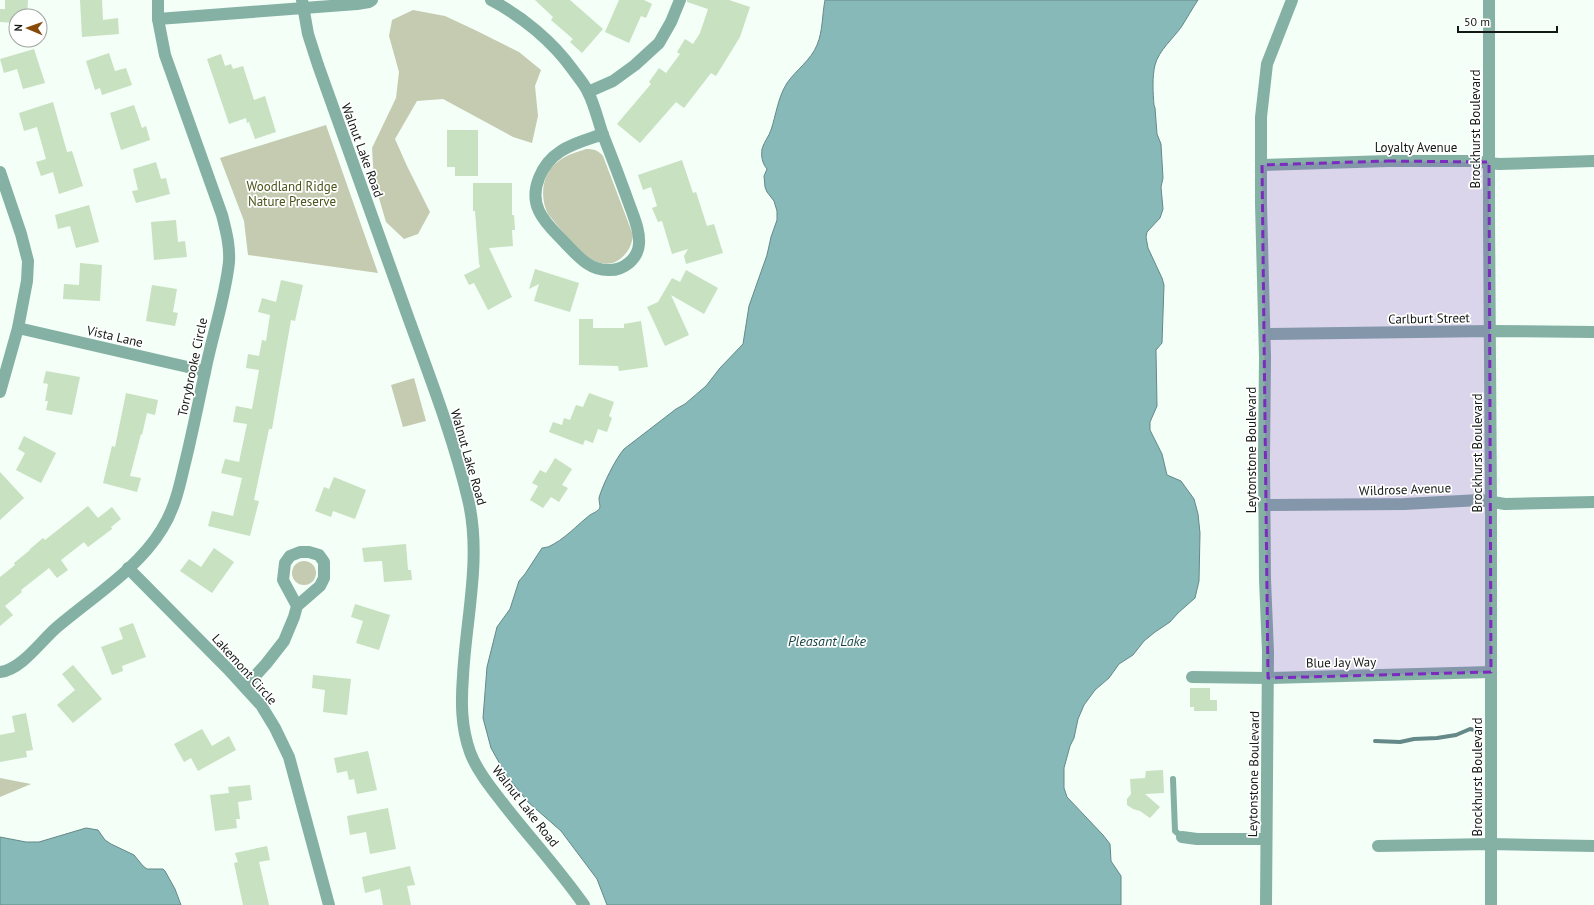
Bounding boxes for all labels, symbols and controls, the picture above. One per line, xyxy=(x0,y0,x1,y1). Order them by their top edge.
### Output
north arrow xyxy=(8,8,48,48)
scale bar xyxy=(1458,8,1557,34)
text: 50 m xyxy=(1464,14,1490,29)
text: N xyxy=(11,24,25,32)
street label: Brockhurst Boulevard xyxy=(1467,70,1484,188)
street label: Walnut Lake Road xyxy=(338,101,387,200)
street label: Loyalty Avenue xyxy=(1375,139,1457,156)
park label: Woodland Ridge Nature Preserve xyxy=(247,178,337,210)
street label: Carlburt Street xyxy=(1388,309,1471,328)
street label: Torrybrooke Circle xyxy=(174,316,211,418)
street label: Vista Lane xyxy=(84,322,145,351)
street label: Leytonstone Boulevard xyxy=(1243,387,1260,513)
street label: Brockhurst Boulevard xyxy=(1469,394,1486,512)
street label: Walnut Lake Road xyxy=(447,407,490,507)
street label: Wildrose Avenue xyxy=(1359,479,1451,500)
street label: Lakemont Circle xyxy=(208,630,281,708)
water label: Pleasant Lake xyxy=(788,632,867,650)
street label: Blue Jay Way xyxy=(1306,653,1376,672)
street label: Leytonstone Boulevard xyxy=(1244,711,1263,837)
street label: Brockhurst Boulevard xyxy=(1469,718,1486,836)
street label: Walnut Lake Road xyxy=(488,762,563,851)

